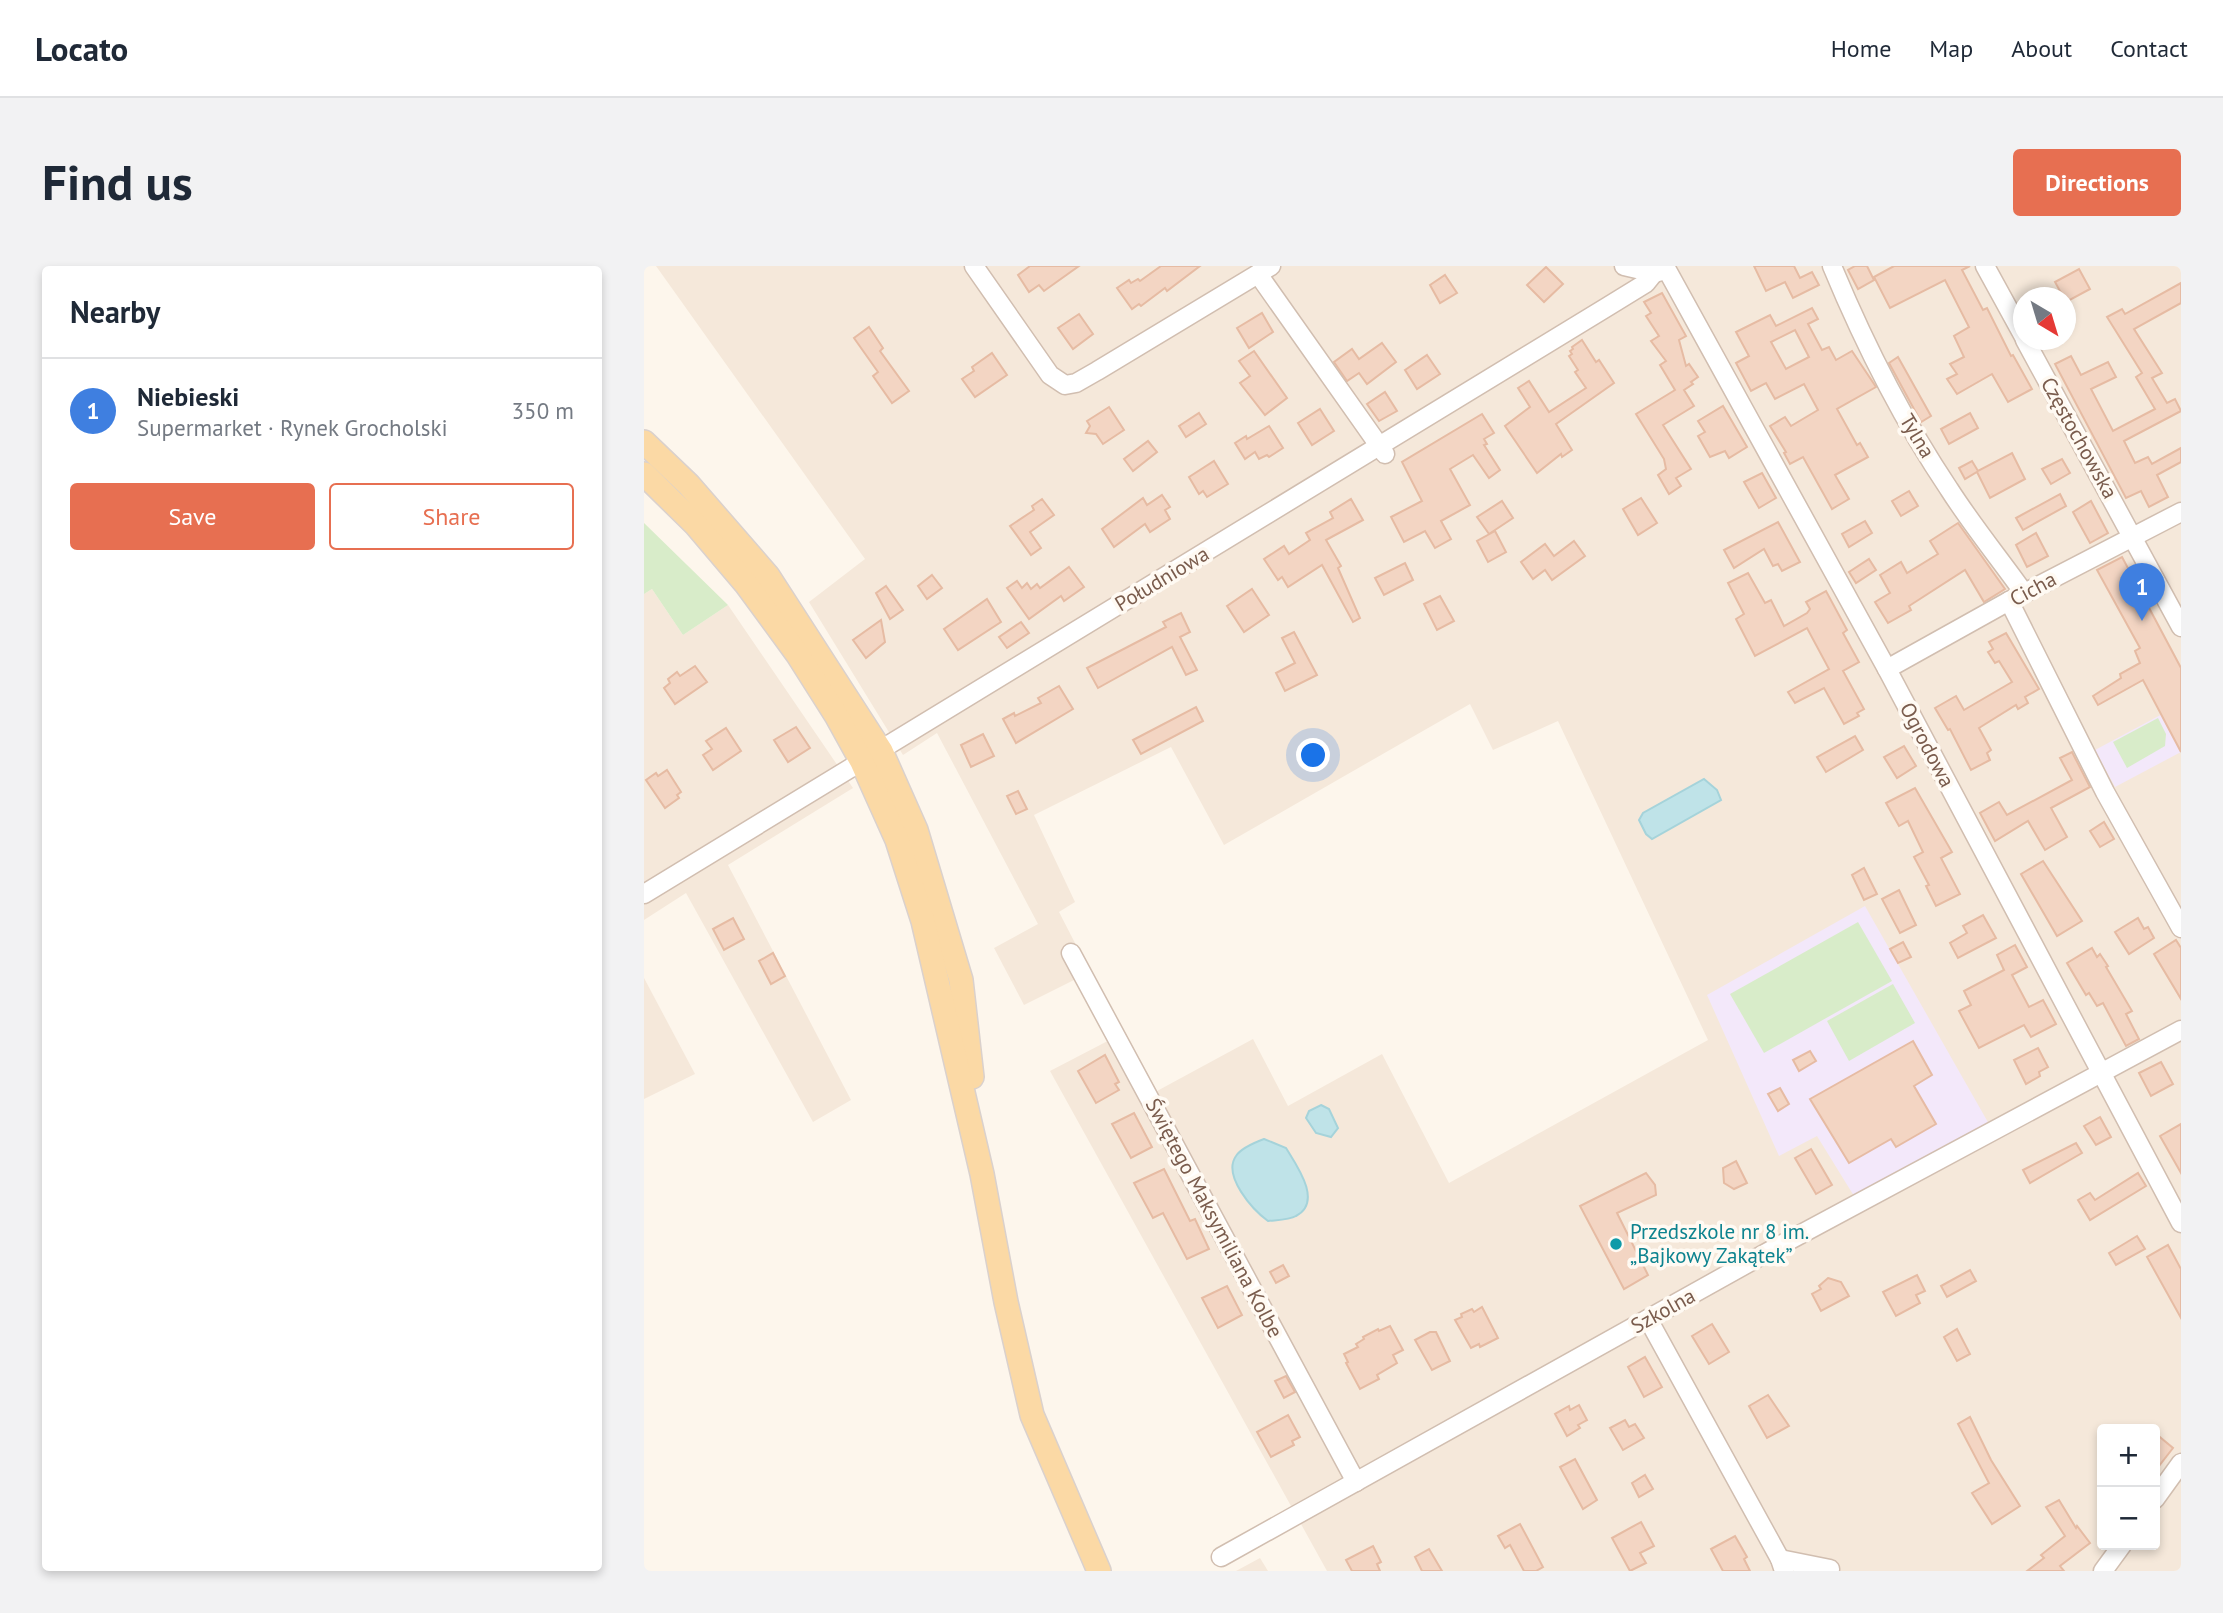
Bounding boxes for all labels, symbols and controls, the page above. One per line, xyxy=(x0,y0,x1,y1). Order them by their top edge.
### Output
text: Locato xyxy=(35,27,128,70)
text: Home xyxy=(1831,33,1891,64)
text: Map xyxy=(1929,33,1973,64)
text: About xyxy=(2011,33,2072,64)
text: Contact xyxy=(2110,33,2188,64)
button: Directions xyxy=(2013,149,2181,216)
text: Find us xyxy=(42,150,193,214)
north arrow xyxy=(2013,287,2076,350)
text: Nearby xyxy=(70,292,160,331)
street label: Częstochowska xyxy=(2035,372,2124,503)
text: Niebieski xyxy=(137,380,239,413)
text: 1 xyxy=(86,396,100,425)
text: 350 m xyxy=(512,396,574,425)
street label: Tylna xyxy=(1894,409,1941,463)
text: Supermarket · Rynek Grocholski xyxy=(137,413,448,442)
button: Save xyxy=(70,483,315,550)
button: Share xyxy=(329,483,574,550)
street label: Południowa xyxy=(1110,540,1214,617)
pin: 1 xyxy=(2119,563,2165,621)
street label: Cicha xyxy=(2005,565,2061,612)
street label: Ogrodowa xyxy=(1894,698,1961,792)
your location xyxy=(1296,738,1330,772)
street label: Świętego Maksymiliana Kolbe xyxy=(1140,1093,1289,1342)
place label: Przedszkole nr 8 im. „Bajkowy Zakątek” xyxy=(1630,1218,1809,1269)
marker: Przedszkole nr 8 im. „Bajkowy Zakątek” xyxy=(1608,1236,1624,1252)
street label: Szkolna xyxy=(1626,1282,1700,1339)
map controls xyxy=(2097,1424,2160,1550)
button: + xyxy=(2097,1424,2160,1487)
button: − xyxy=(2097,1487,2160,1550)

